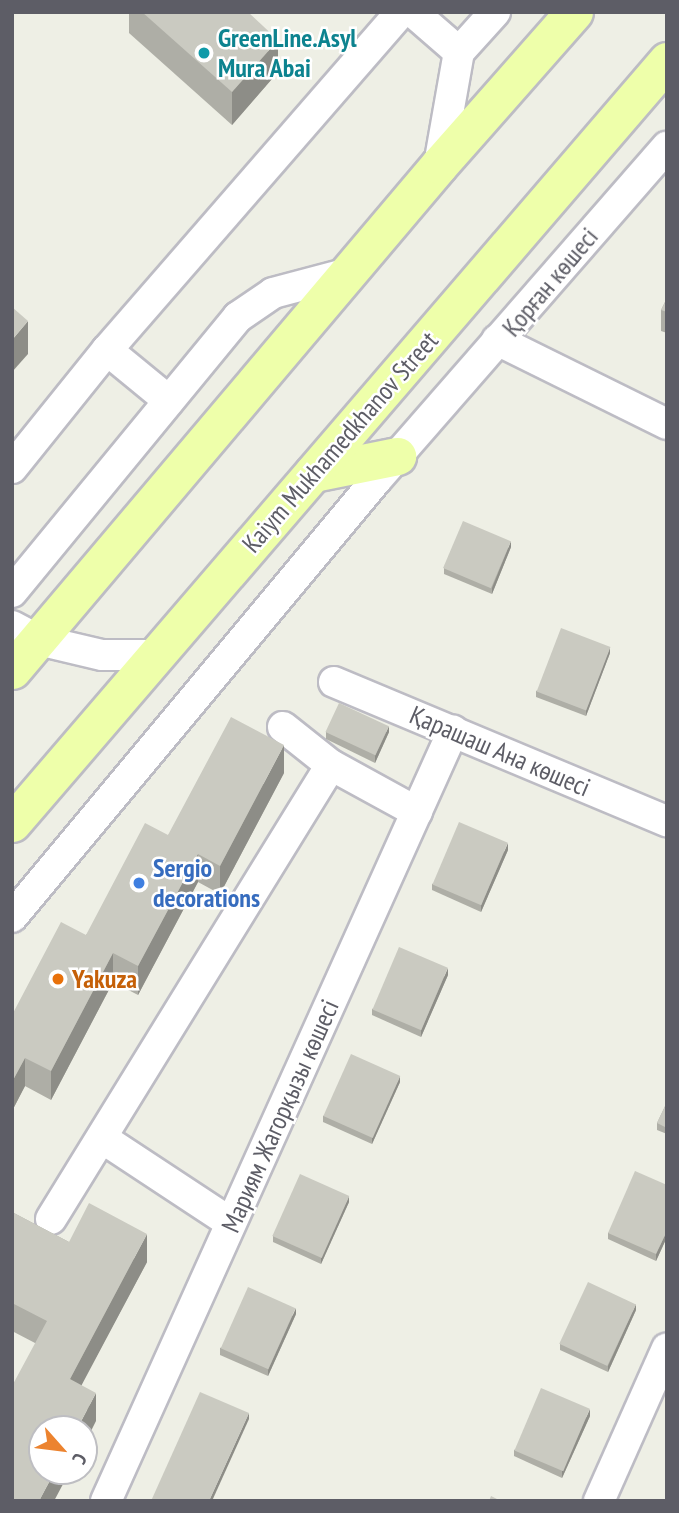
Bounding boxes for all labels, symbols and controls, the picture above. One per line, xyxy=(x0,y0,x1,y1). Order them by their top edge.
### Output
place label: GreenLine.Asyl Mura Abai xyxy=(218,22,357,84)
marker: GreenLine.Asyl Mura Abai xyxy=(196,45,212,61)
street label: Қорған көшесі xyxy=(496,221,604,343)
street label: Kaiym Mukhamedkhanov Street xyxy=(235,325,445,559)
street label: Қарашаш Ана көшесі xyxy=(405,699,595,803)
place label: Sergio decorations xyxy=(153,852,260,914)
marker: Sergio decorations xyxy=(131,875,147,891)
place label: Yakuza xyxy=(72,963,137,995)
marker: Yakuza xyxy=(50,971,66,987)
street label: Мариям Жагорқызы көшесі xyxy=(215,995,345,1237)
north arrow xyxy=(28,1415,98,1485)
text: С xyxy=(67,1449,92,1468)

